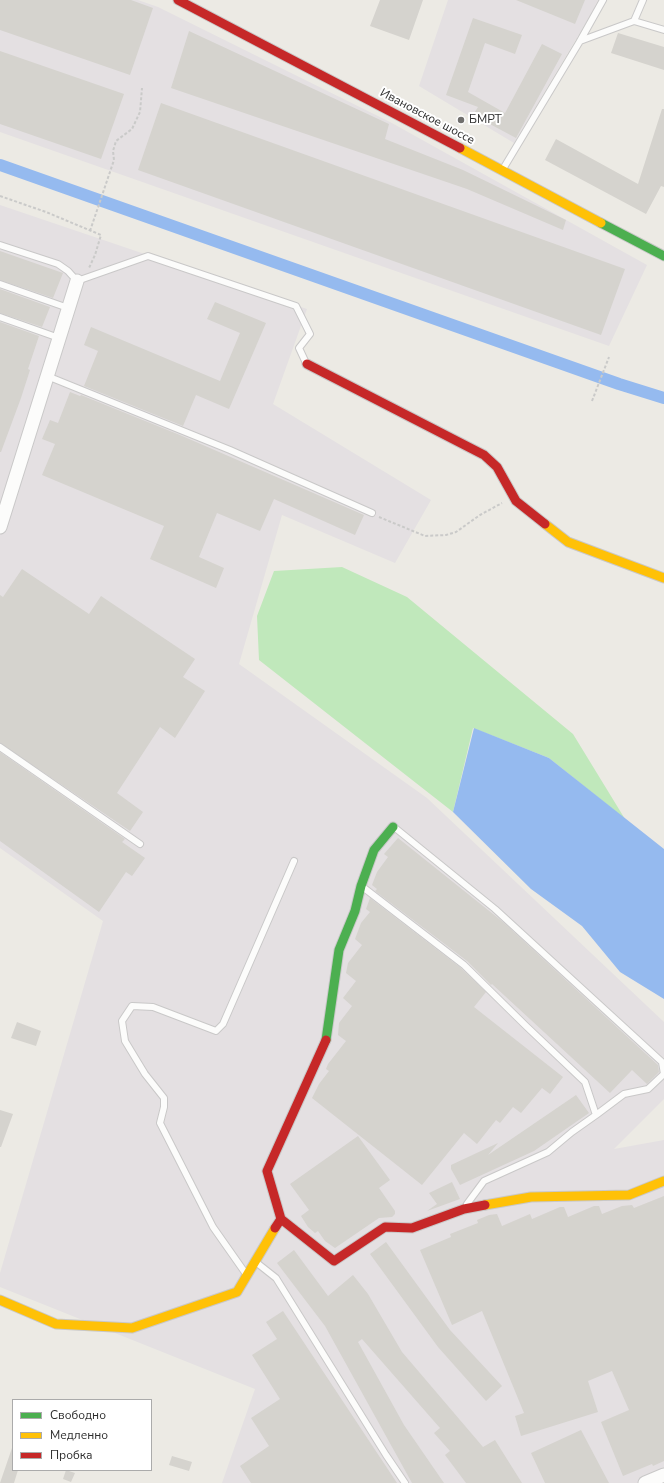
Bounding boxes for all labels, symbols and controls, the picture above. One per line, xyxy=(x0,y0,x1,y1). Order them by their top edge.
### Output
street label: Ивановское шоссе xyxy=(377,86,477,148)
place label: БМРТ xyxy=(469,113,502,127)
marker: БМРТ xyxy=(456,115,466,125)
legend xyxy=(12,1399,152,1471)
text: Свободно xyxy=(50,1407,106,1423)
text: Медленно xyxy=(50,1427,108,1443)
text: Пробка xyxy=(50,1447,93,1463)

